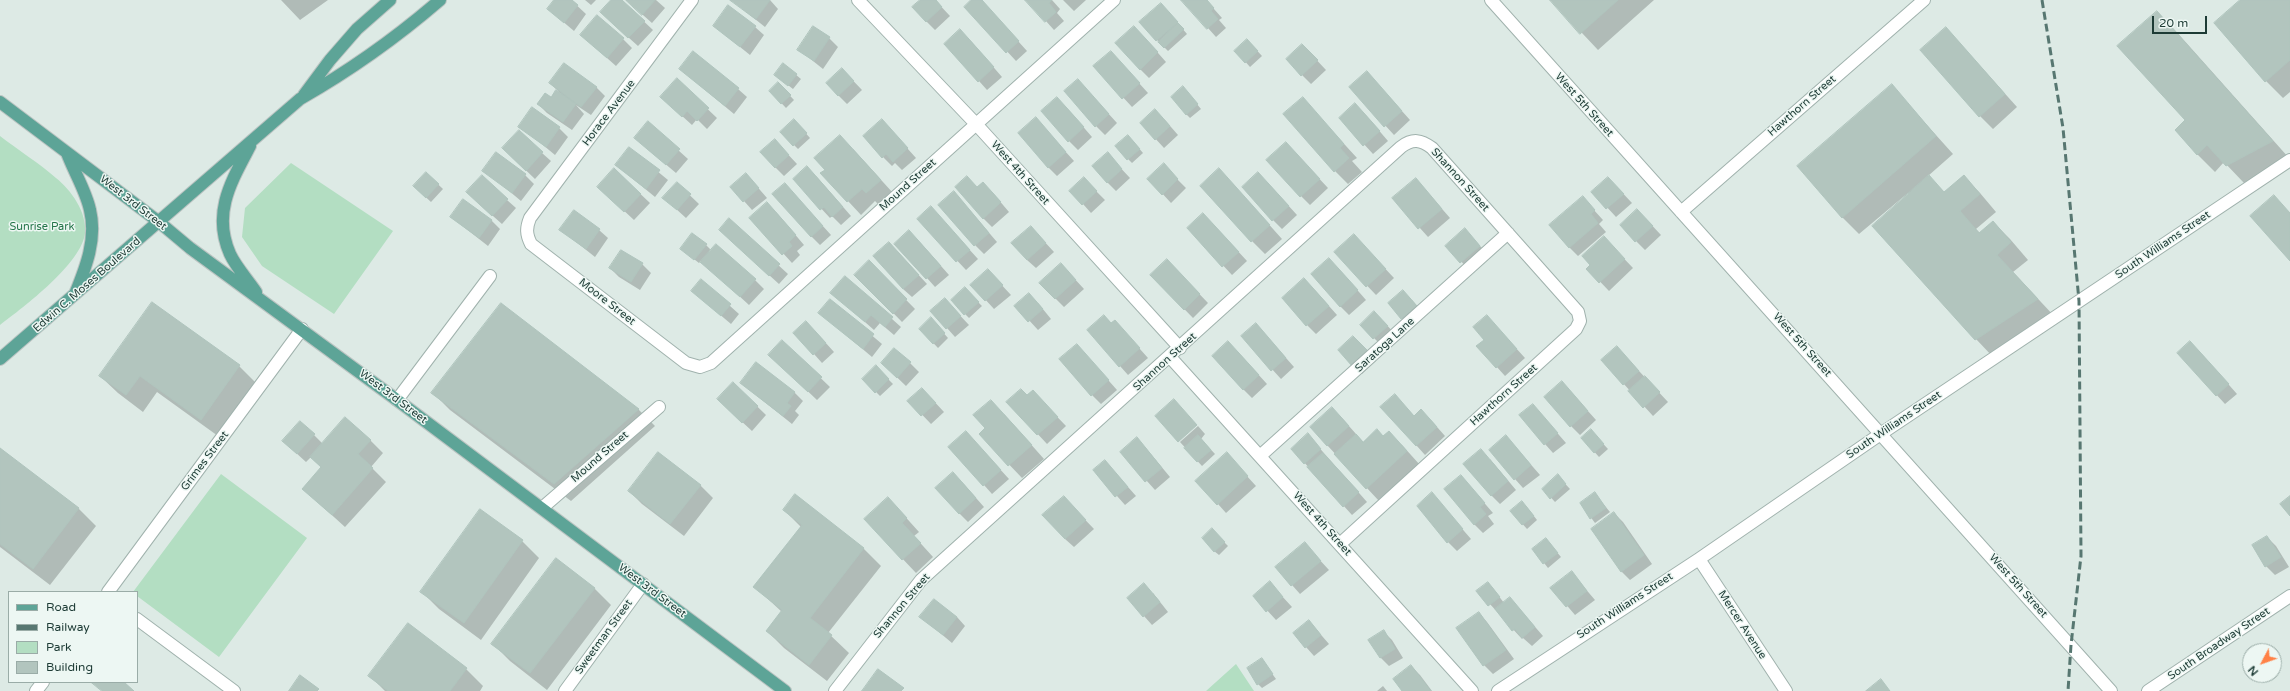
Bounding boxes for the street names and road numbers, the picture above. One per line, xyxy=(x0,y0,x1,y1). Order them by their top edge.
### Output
street label: West 5th Street xyxy=(1552,70,1616,140)
street label: Hawthorn Street xyxy=(1765,73,1839,139)
street label: Horace Avenue xyxy=(580,77,638,149)
street label: West 4th Street xyxy=(988,138,1052,208)
street label: Shannon Street xyxy=(1428,146,1492,214)
street label: Mound Street xyxy=(877,156,939,214)
street label: West 3rd Street xyxy=(97,173,169,233)
street label: South Williams Street xyxy=(2113,208,2213,282)
street label: Edwin C. Moses Boulevard xyxy=(31,235,143,335)
street label: Moore Street xyxy=(576,276,638,328)
street label: West 5th Street xyxy=(1770,310,1834,380)
street label: Saratoga Lane xyxy=(1353,315,1417,375)
street label: Shannon Street xyxy=(1131,330,1199,394)
street label: Hawthorn Street xyxy=(1468,361,1540,429)
street label: West 3rd Street xyxy=(357,367,429,427)
street label: South Williams Street xyxy=(1844,388,1944,462)
street label: Mound Street xyxy=(569,428,631,486)
street label: Grimes Street xyxy=(178,429,232,493)
street label: West 4th Street xyxy=(1290,489,1354,559)
street label: West 5th Street xyxy=(1986,551,2050,621)
street label: West 3rd Street xyxy=(616,561,688,621)
street label: South Williams Street xyxy=(1575,570,1675,642)
street label: Shannon Street xyxy=(871,571,933,641)
street label: Mercer Avenue xyxy=(1715,588,1769,662)
street label: Sweetman Street xyxy=(573,597,635,677)
street label: South Broadway Street xyxy=(2165,605,2273,683)

